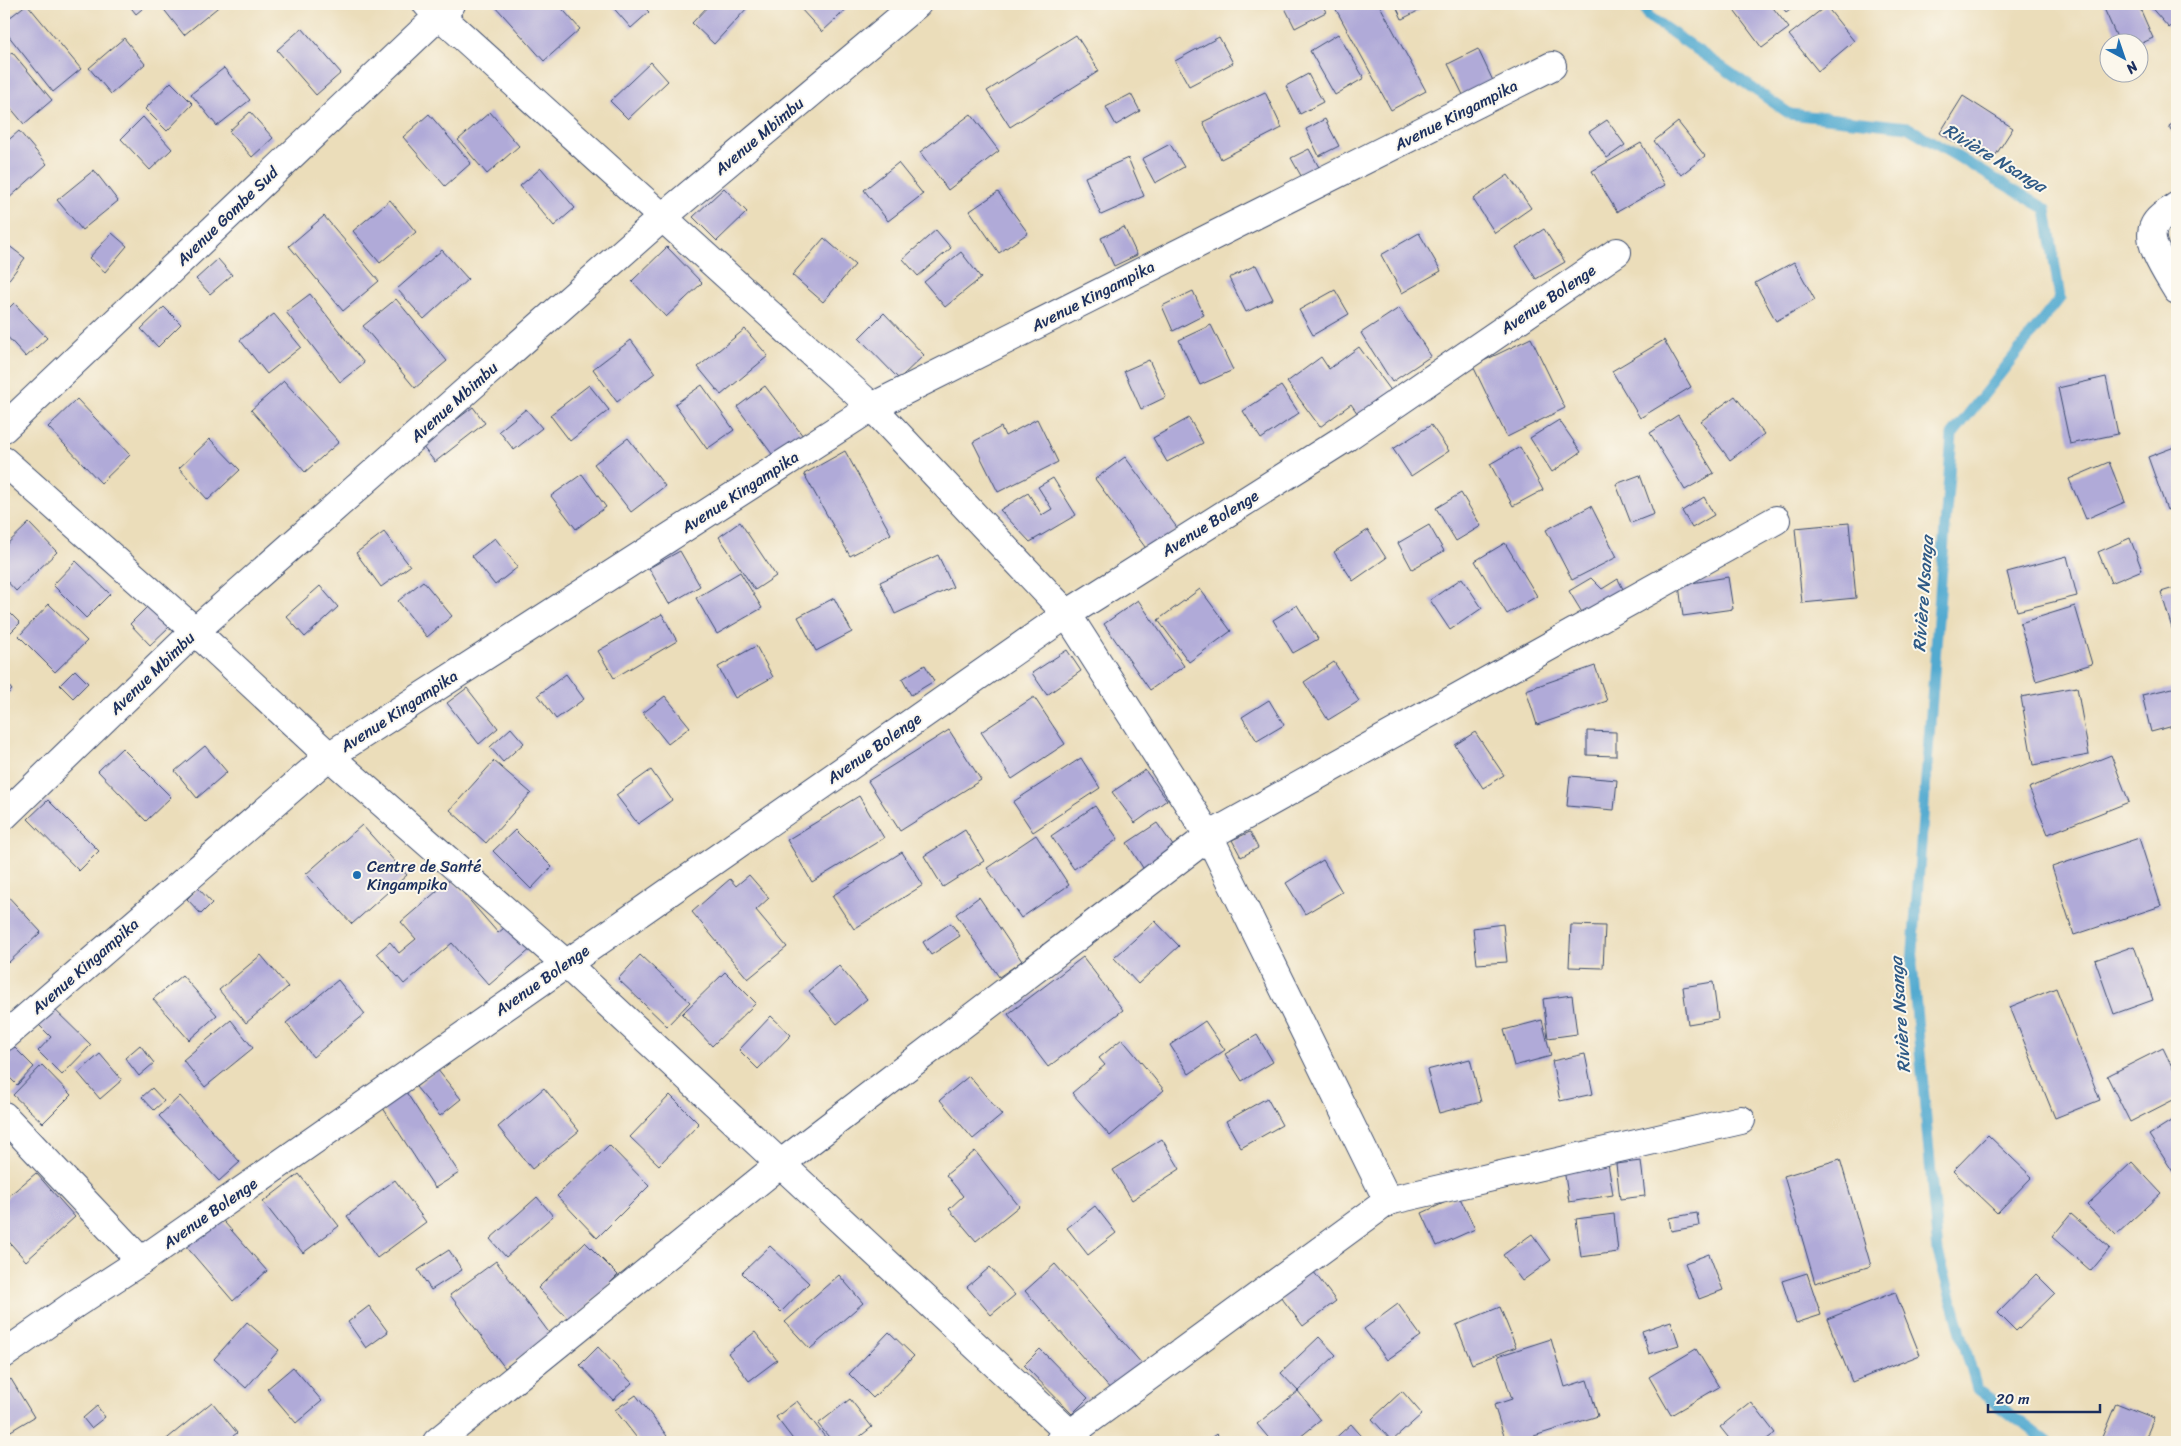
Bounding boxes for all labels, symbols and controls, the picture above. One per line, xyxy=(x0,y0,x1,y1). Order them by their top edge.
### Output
north arrow xyxy=(2098,32,2148,82)
text: N xyxy=(2120,54,2145,80)
street label: Avenue Kingampika xyxy=(1388,71,1523,159)
street label: Avenue Mbimbu xyxy=(707,89,811,183)
water label: Rivière Nsanga xyxy=(1937,114,2055,203)
street label: Avenue Gombe Sud xyxy=(168,158,286,274)
street label: Avenue Kingampika xyxy=(1025,252,1160,340)
street label: Avenue Bolenge xyxy=(1493,256,1602,343)
street label: Avenue Mbimbu xyxy=(402,354,505,450)
street label: Avenue Kingampika xyxy=(674,443,805,542)
street label: Avenue Bolenge xyxy=(1155,481,1265,565)
water label: Rivière Nsanga xyxy=(1903,533,1943,653)
street label: Avenue Mbimbu xyxy=(101,624,202,723)
street label: Avenue Kingampika xyxy=(333,662,464,761)
street label: Avenue Bolenge xyxy=(820,704,928,792)
place label: Centre de Santé Kingampika xyxy=(367,852,481,899)
marker: Centre de Santé Kingampika xyxy=(351,869,363,881)
street label: Avenue Kingampika xyxy=(23,910,146,1022)
street label: Avenue Bolenge xyxy=(488,936,596,1024)
water label: Rivière Nsanga xyxy=(1880,954,1920,1074)
street label: Avenue Bolenge xyxy=(156,1169,264,1257)
scale bar xyxy=(1988,1381,2101,1413)
text: 20 m xyxy=(1996,1386,2030,1412)

